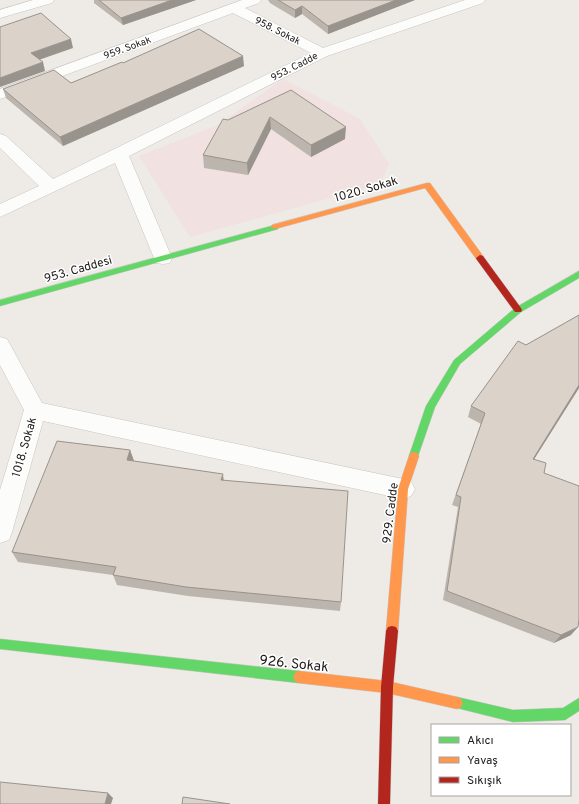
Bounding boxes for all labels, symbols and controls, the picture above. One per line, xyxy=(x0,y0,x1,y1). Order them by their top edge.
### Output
street label: 958. Sokak xyxy=(252,14,302,48)
street label: 959. Sokak xyxy=(102,34,153,63)
street label: 953. Cadde xyxy=(269,50,320,85)
street label: 1020. Sokak xyxy=(333,173,400,207)
street label: 953. Caddesi xyxy=(42,253,114,287)
street label: 1018. Sokak xyxy=(9,415,41,479)
street label: 929. Cadde xyxy=(379,482,403,545)
street label: 926. Sokak xyxy=(258,652,329,677)
legend xyxy=(431,724,571,796)
text: Akıcı xyxy=(467,733,494,749)
text: Yavaş xyxy=(467,753,498,769)
text: Sıkışık xyxy=(467,773,502,789)

